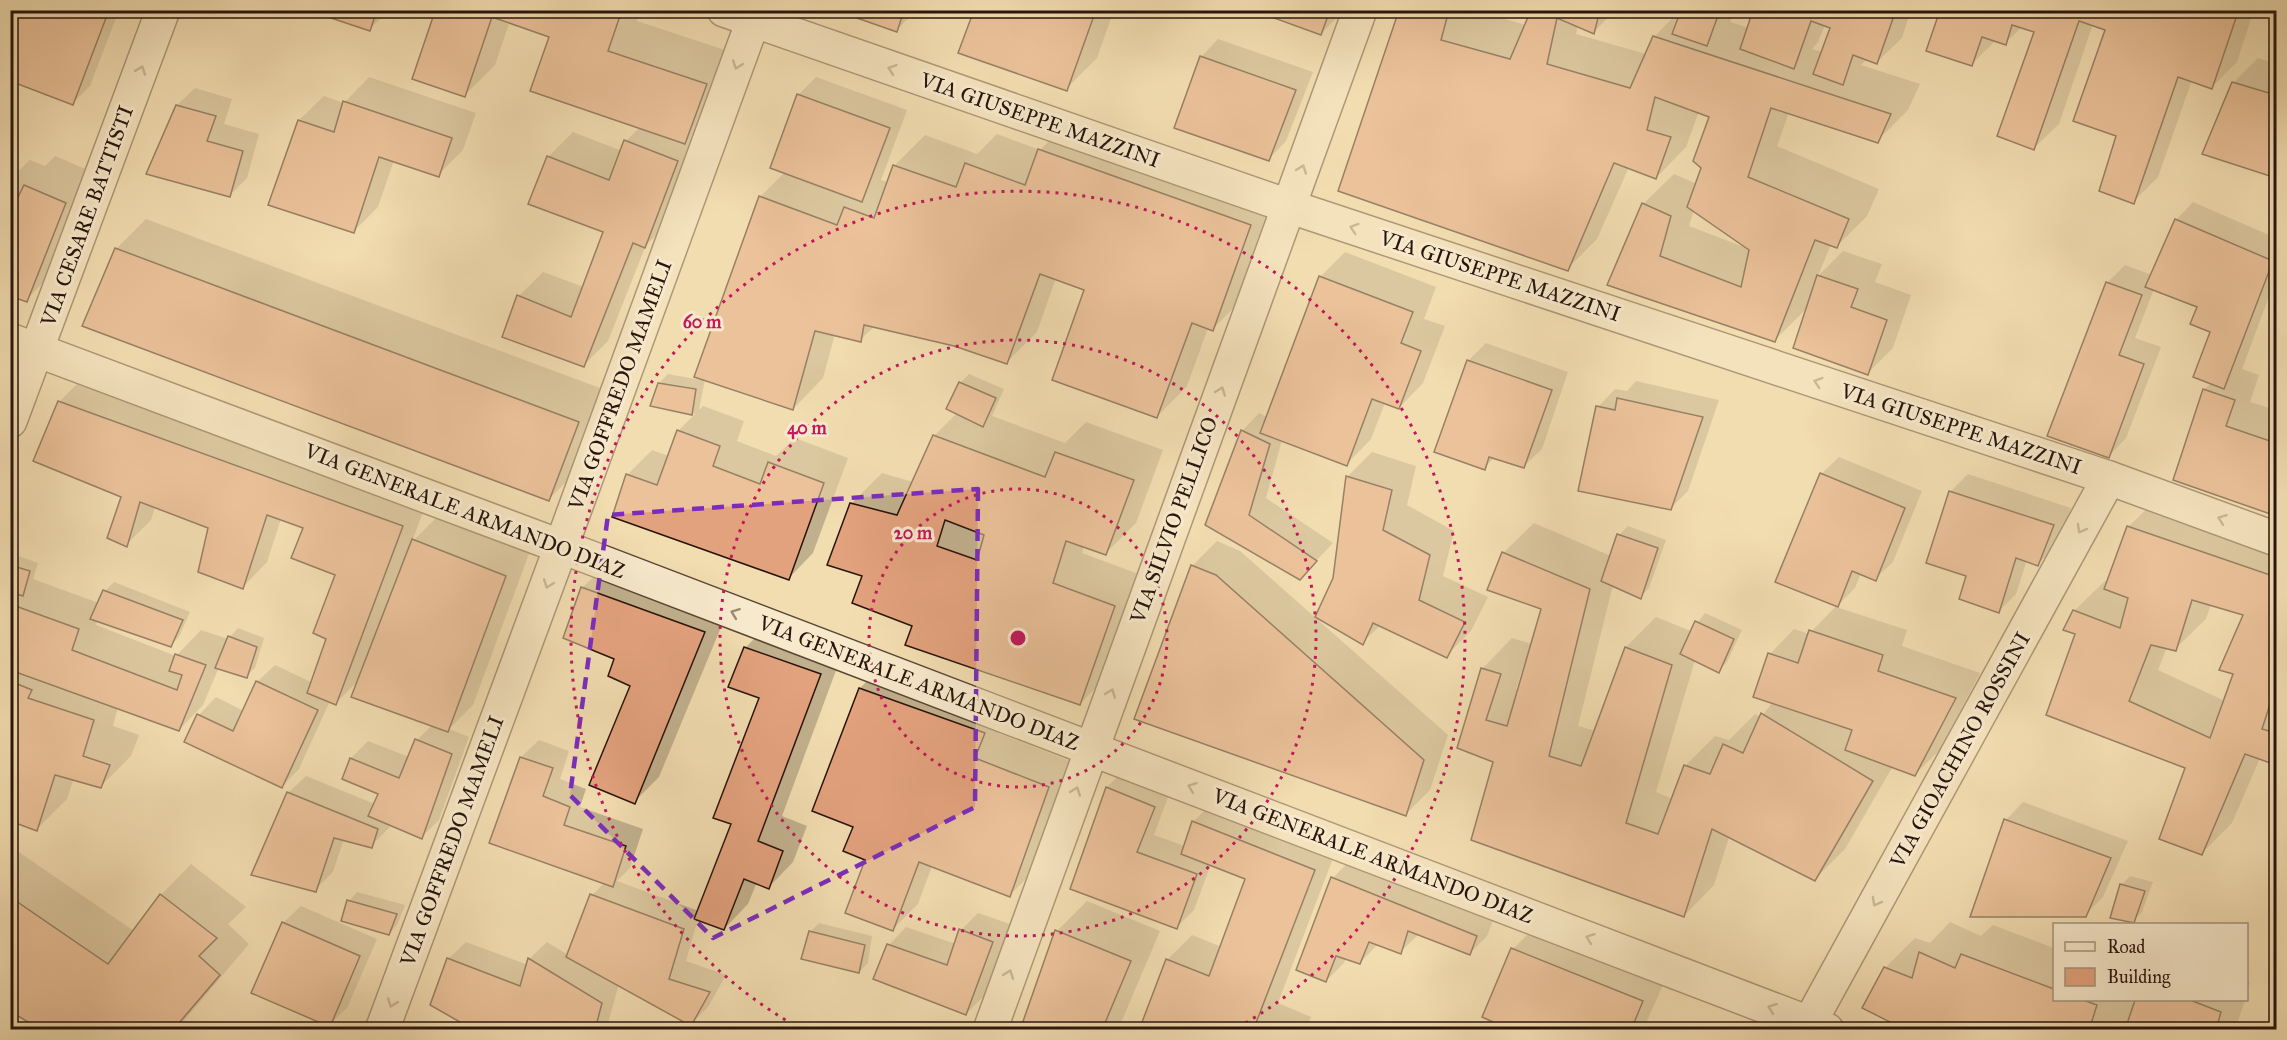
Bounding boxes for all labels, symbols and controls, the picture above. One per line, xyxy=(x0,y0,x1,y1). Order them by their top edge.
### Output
one-way arrow xyxy=(732,60,745,70)
one-way arrow xyxy=(887,63,898,76)
one-way arrow xyxy=(133,66,146,76)
street label: VIA GIUSEPPE MAZZINI xyxy=(916,66,1163,173)
street label: VIA CESARE BATTISTI xyxy=(35,102,139,331)
one-way arrow xyxy=(1294,164,1307,175)
one-way arrow xyxy=(1349,223,1360,235)
street label: VIA GIUSEPPE MAZZINI xyxy=(1375,224,1624,327)
street label: VIA GOFFREDO MAMELI xyxy=(562,256,677,515)
text: 60 m xyxy=(683,311,722,333)
one-way arrow xyxy=(1813,376,1824,389)
street label: VIA GIUSEPPE MAZZINI xyxy=(1836,377,2085,480)
one-way arrow xyxy=(1213,387,1226,397)
street label: VIA SILVIO PELLICO xyxy=(1124,413,1223,628)
text: 40 m xyxy=(787,417,828,440)
street label: VIA GENERALE ARMANDO DIAZ xyxy=(300,437,629,584)
one-way arrow xyxy=(2217,514,2227,527)
text: 20 m xyxy=(894,522,933,544)
one-way arrow xyxy=(2077,523,2088,533)
one-way arrow xyxy=(542,578,555,589)
one-way arrow xyxy=(730,608,741,620)
street label: VIA GENERALE ARMANDO DIAZ xyxy=(754,609,1083,756)
centre of rings xyxy=(1008,628,1028,648)
street label: VIA GIOACHINO ROSSINI xyxy=(1884,628,2036,873)
one-way arrow xyxy=(1104,688,1117,699)
street label: VIA GOFFREDO MAMELI xyxy=(394,712,509,971)
one-way arrow xyxy=(1187,782,1198,794)
street label: VIA GENERALE ARMANDO DIAZ xyxy=(1208,782,1537,929)
one-way arrow xyxy=(1068,786,1081,797)
one-way arrow xyxy=(1872,896,1883,906)
legend xyxy=(2053,923,2248,1001)
one-way arrow xyxy=(1585,933,1596,946)
text: Road xyxy=(2107,936,2145,958)
text: Building xyxy=(2107,966,2171,989)
one-way arrow xyxy=(1002,970,1015,980)
one-way arrow xyxy=(386,997,399,1008)
one-way arrow xyxy=(1768,1002,1778,1015)

